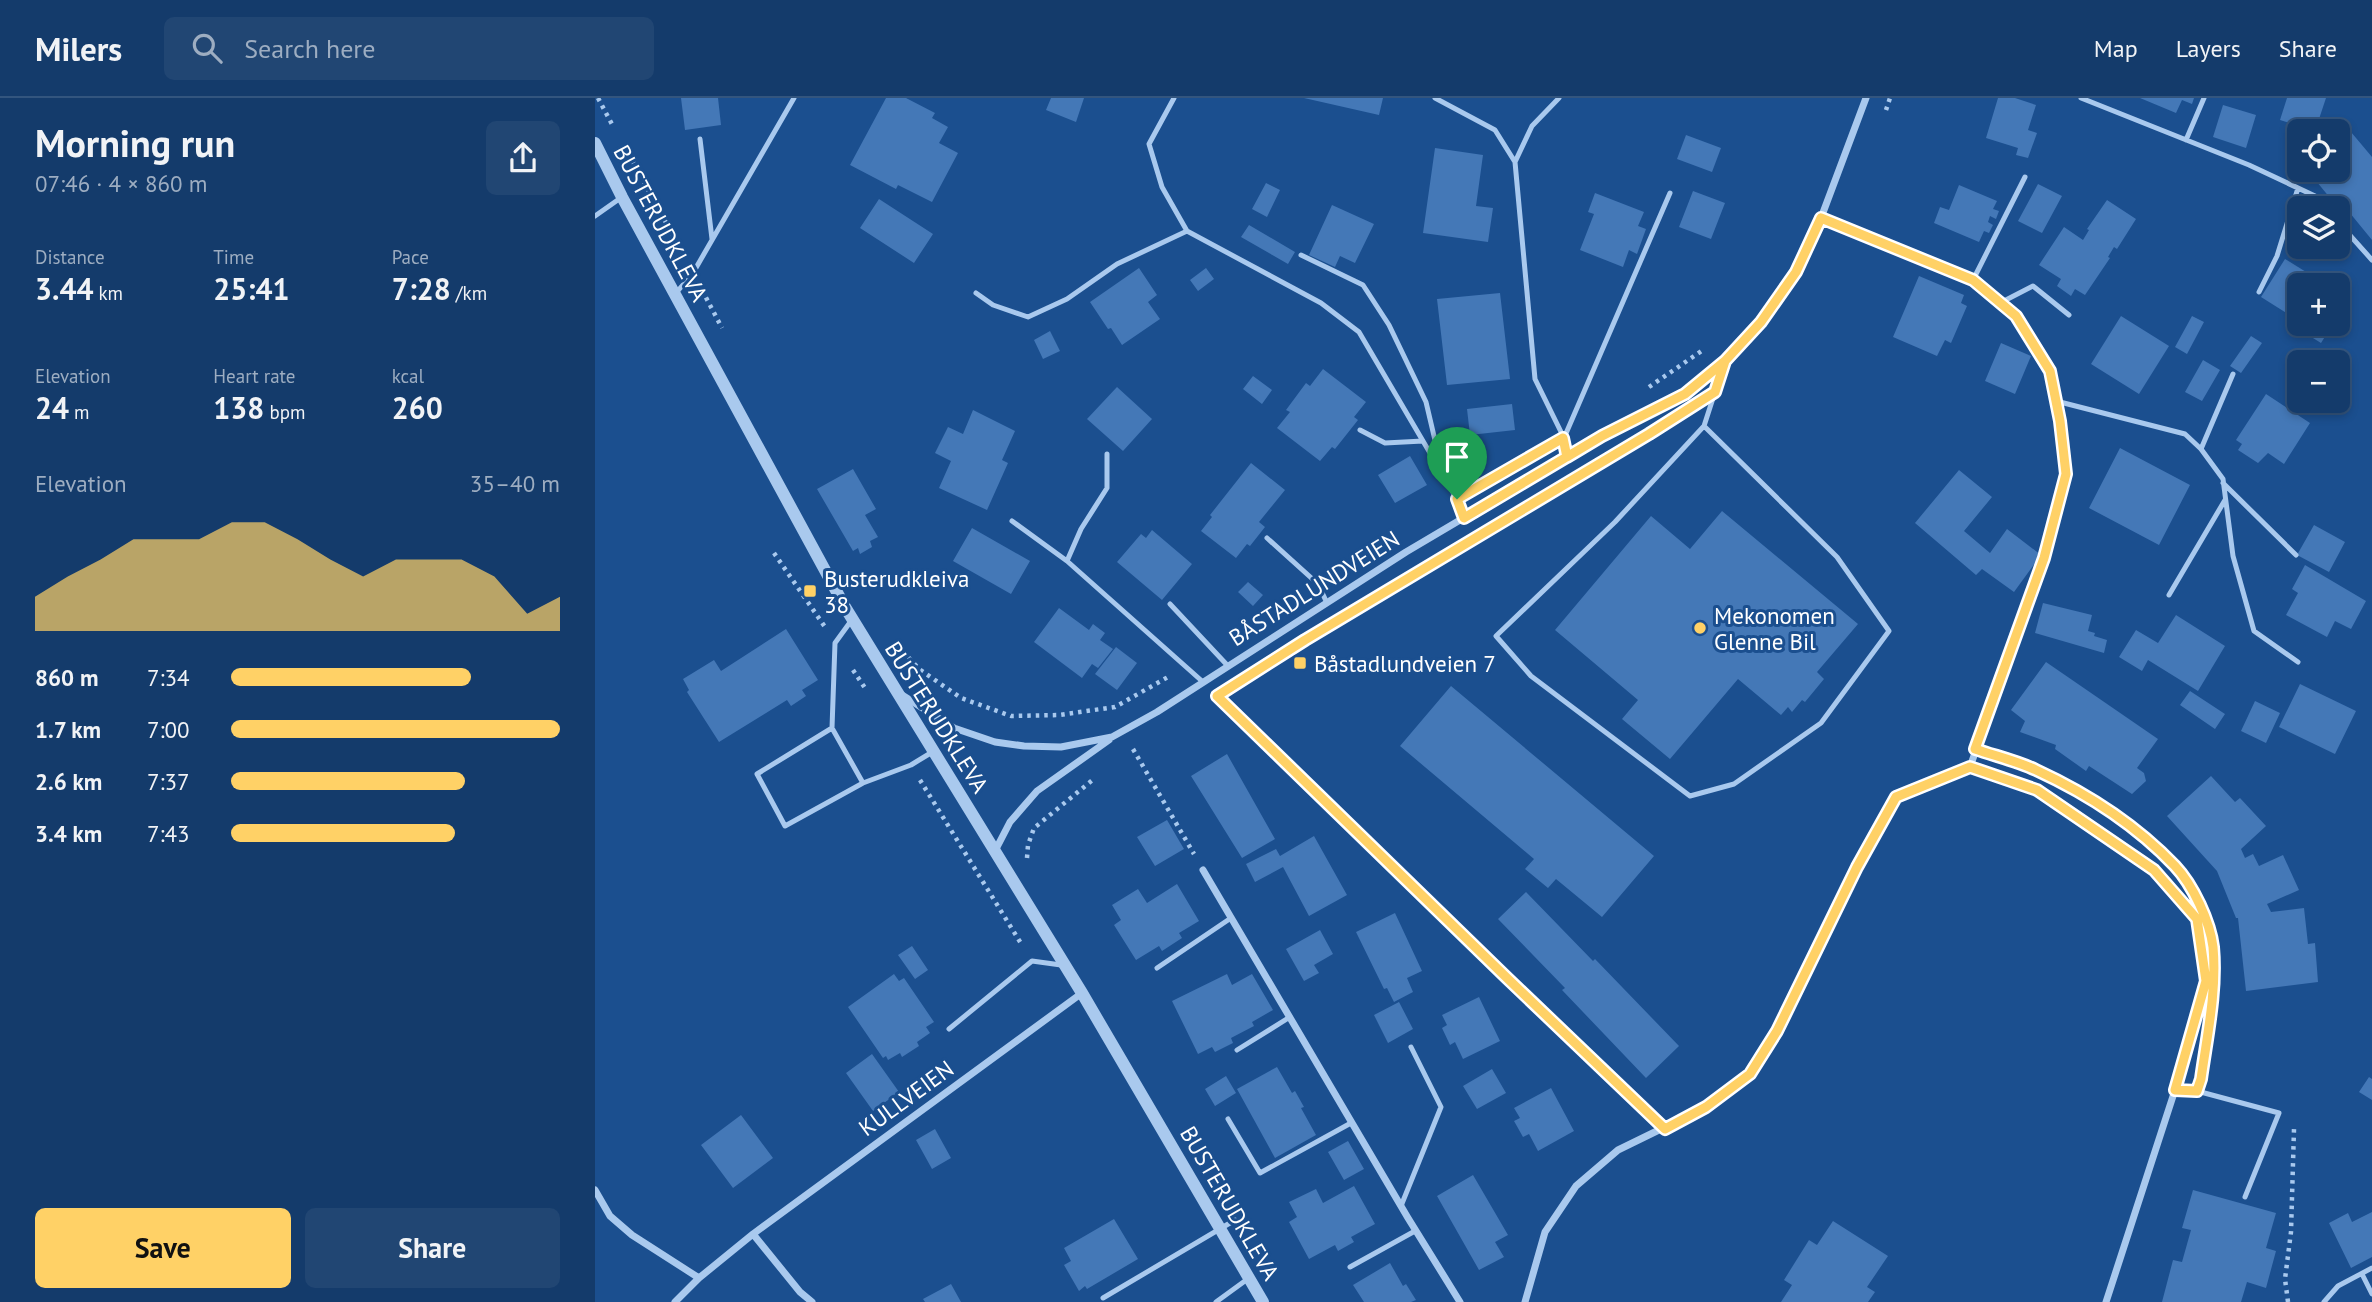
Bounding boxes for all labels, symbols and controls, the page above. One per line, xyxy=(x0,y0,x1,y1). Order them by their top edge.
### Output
search box xyxy=(164,17,654,80)
text: Milers xyxy=(35,27,122,70)
icon: search xyxy=(188,29,226,67)
text: Search here xyxy=(244,32,375,65)
text: Map xyxy=(2094,33,2138,64)
text: Layers xyxy=(2176,33,2241,64)
text: Share xyxy=(2279,33,2337,64)
text: Morning run xyxy=(35,118,235,167)
map controls xyxy=(2287,119,2350,413)
button: locate xyxy=(2287,119,2350,182)
button: share xyxy=(486,121,560,195)
street label: BUSTERUDKLEVA xyxy=(608,140,715,307)
text: 07:46 · 4 × 860 m xyxy=(35,169,207,198)
button: layers xyxy=(2287,196,2350,259)
text: Distance xyxy=(35,245,105,269)
text: Time xyxy=(213,245,254,269)
text: Pace xyxy=(392,245,429,269)
text: 3.44 xyxy=(35,269,93,308)
text: 25:41 xyxy=(213,269,289,308)
text: 7:28 xyxy=(392,269,451,308)
button: + xyxy=(2287,273,2350,336)
text: km xyxy=(93,281,123,305)
text: /km xyxy=(451,281,487,305)
button: − xyxy=(2287,350,2350,413)
text: Elevation xyxy=(35,364,111,388)
text: Heart rate xyxy=(213,364,295,388)
text: kcal xyxy=(392,364,424,388)
text: 24 xyxy=(35,388,69,427)
text: 138 xyxy=(213,388,264,427)
text: 260 xyxy=(392,388,443,427)
text: m xyxy=(69,400,90,424)
text: bpm xyxy=(264,400,305,424)
pin xyxy=(1427,427,1487,499)
icon: arrive xyxy=(1438,438,1476,476)
text: Elevation xyxy=(35,469,127,498)
text: 35–40 m xyxy=(470,469,560,498)
street label: BÅSTADLUNDVEIEN xyxy=(1223,524,1405,652)
place label: Busterudkleiva 38 xyxy=(824,564,969,619)
marker: Busterudkleiva 38 xyxy=(802,583,818,599)
place label: Mekonomen Glenne Bil xyxy=(1714,601,1835,656)
marker: Mekonomen Glenne Bil xyxy=(1692,620,1708,636)
street label: BUSTERUDKLEVA xyxy=(879,636,995,799)
place label: Båstadlundveien 7 xyxy=(1314,649,1496,678)
marker: Båstadlundveien 7 xyxy=(1292,655,1308,671)
text: 860 m xyxy=(35,663,98,692)
text: 7:34 xyxy=(147,663,190,692)
text: 1.7 km xyxy=(35,715,101,744)
text: 7:00 xyxy=(147,715,190,744)
text: 2.6 km xyxy=(35,767,102,796)
text: 7:37 xyxy=(147,767,190,796)
text: 3.4 km xyxy=(35,819,102,848)
text: 7:43 xyxy=(147,819,190,848)
street label: KULLVEIEN xyxy=(853,1054,959,1142)
street label: BUSTERUDKLEVA xyxy=(1174,1121,1286,1286)
button: Save xyxy=(35,1208,291,1288)
button: Share xyxy=(305,1208,560,1288)

